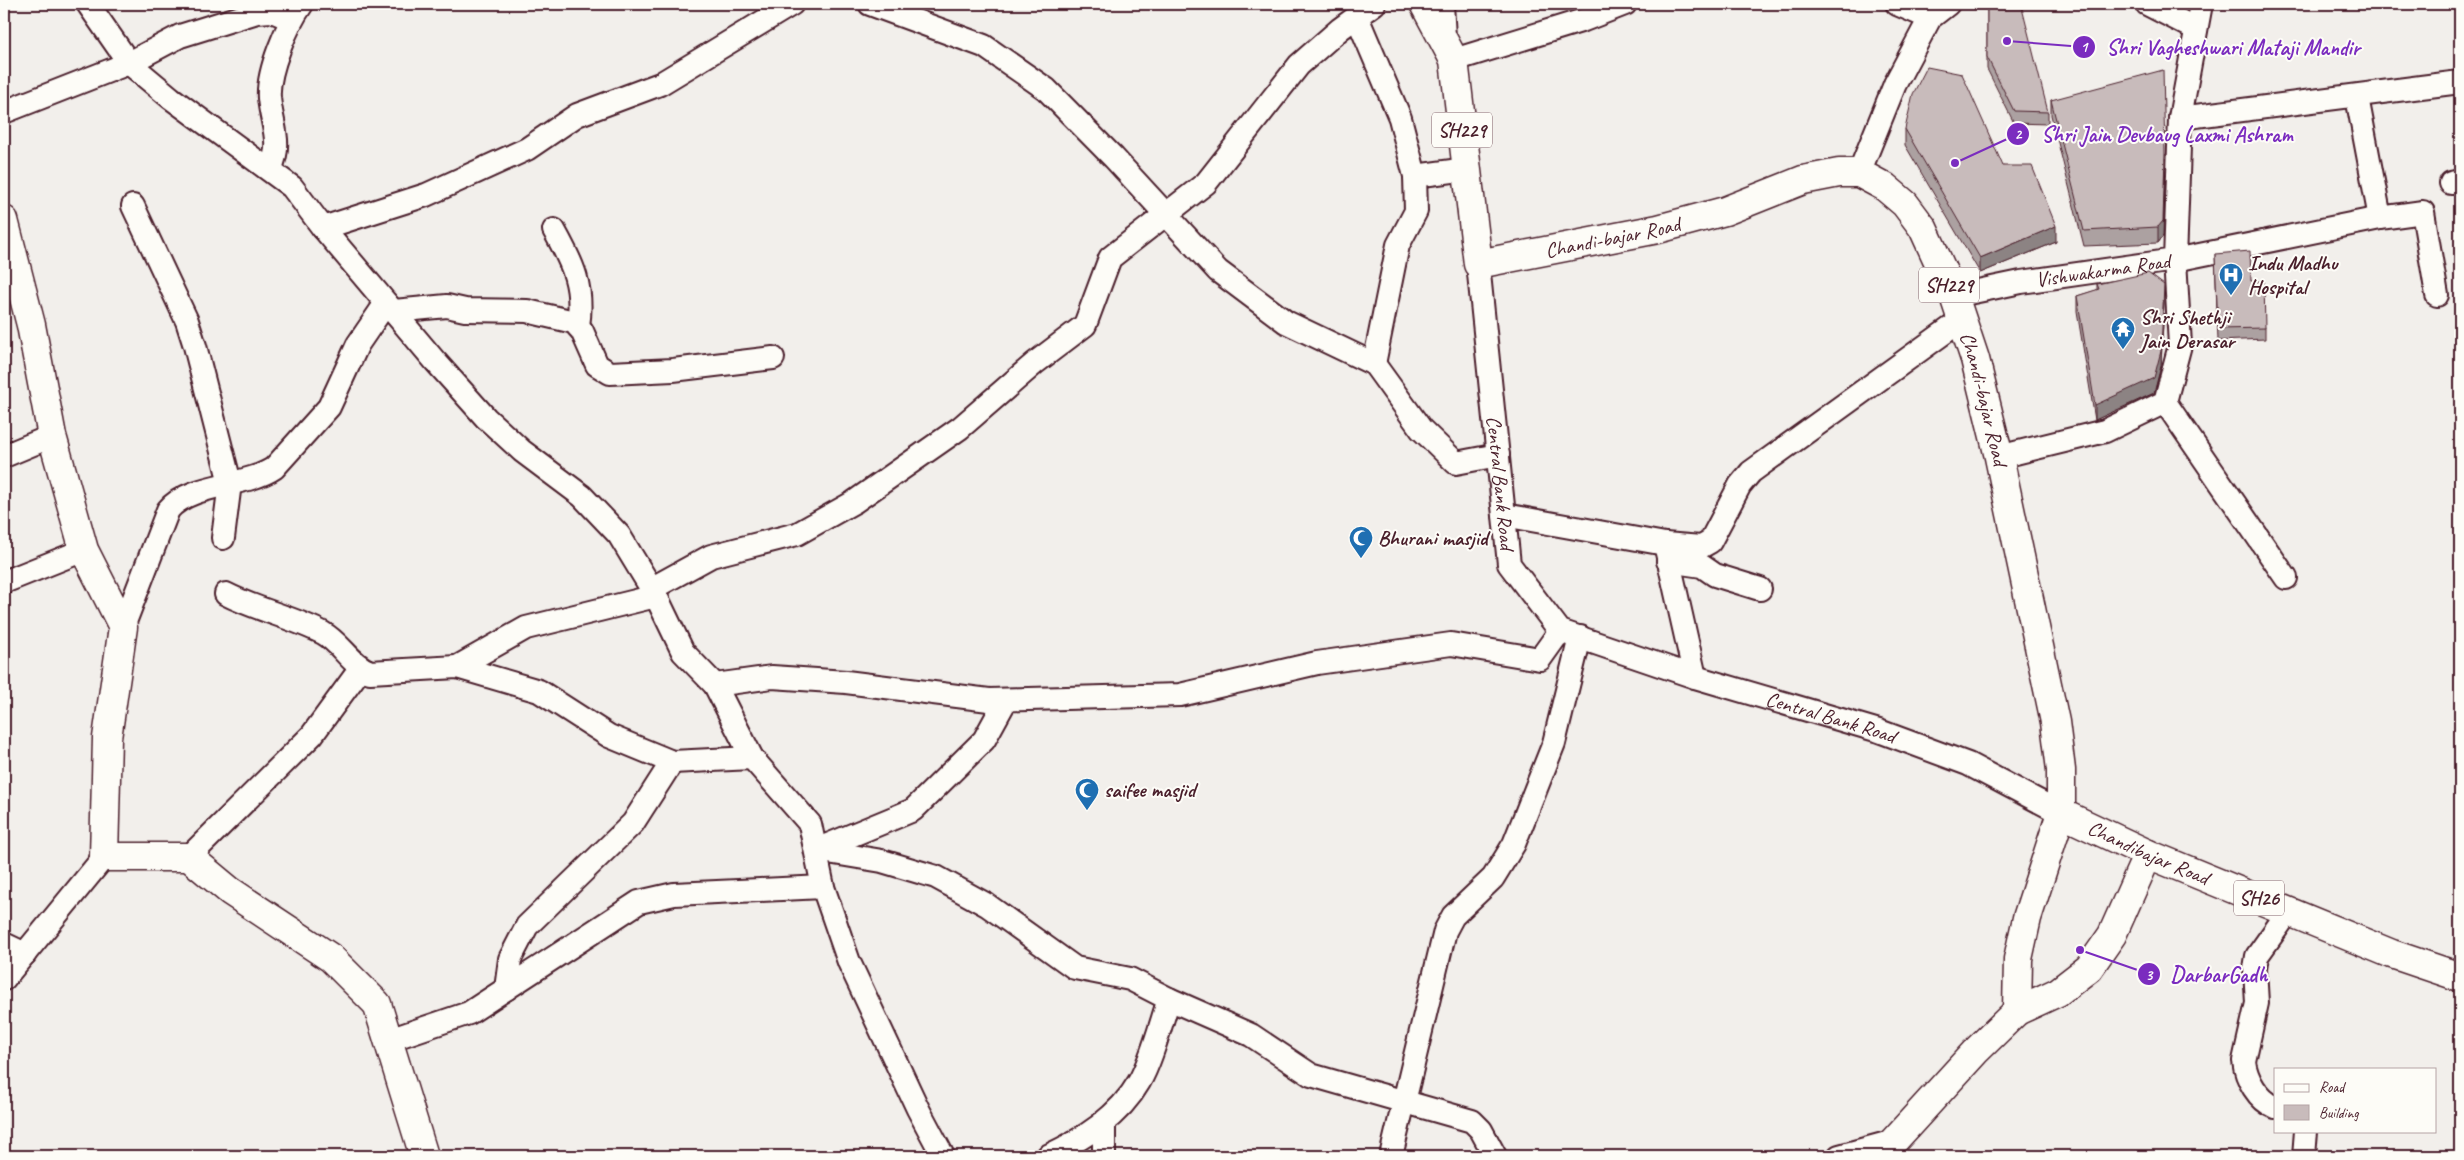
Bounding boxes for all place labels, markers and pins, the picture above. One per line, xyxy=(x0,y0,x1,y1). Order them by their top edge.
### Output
callout: Shri Vagheshwari Mataji Mandir xyxy=(2071,29,2370,66)
callout: Shri Jain Devbaug Laxmi Ashram xyxy=(2006,115,2304,152)
place label: Indu Madhu Hospital xyxy=(2248,250,2340,300)
hospital icon: Indu Madhu Hospital xyxy=(2218,262,2244,296)
place label: Shri Shethji Jain Derasar xyxy=(2138,304,2237,354)
temple icon: Shri Shethji Jain Derasar xyxy=(2110,316,2136,350)
mosque icon: Bhurani masjid xyxy=(1348,525,1374,559)
place label: Bhurani masjid xyxy=(1378,525,1491,551)
mosque icon: saifee masjid xyxy=(1074,777,1100,811)
place label: saifee masjid xyxy=(1104,777,1199,803)
callout: DarbarGadh xyxy=(2136,956,2278,993)

